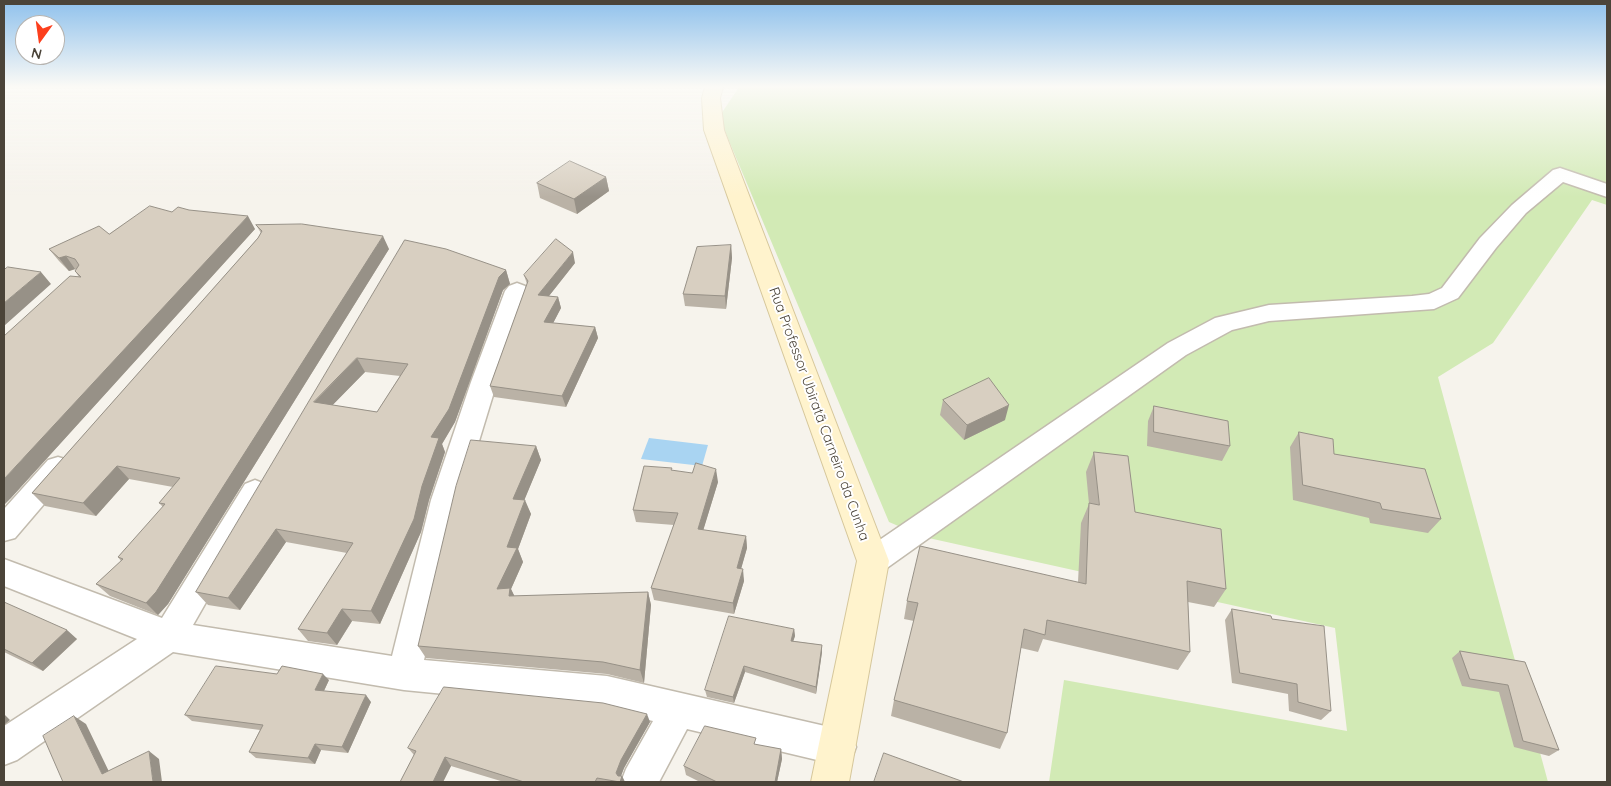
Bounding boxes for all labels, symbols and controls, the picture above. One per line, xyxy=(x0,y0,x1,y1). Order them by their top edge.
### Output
north arrow xyxy=(15,15,65,65)
text: N xyxy=(29,44,44,64)
street label: Rua Professor Ubiratã Carneiro da Cunha xyxy=(765,285,873,543)

